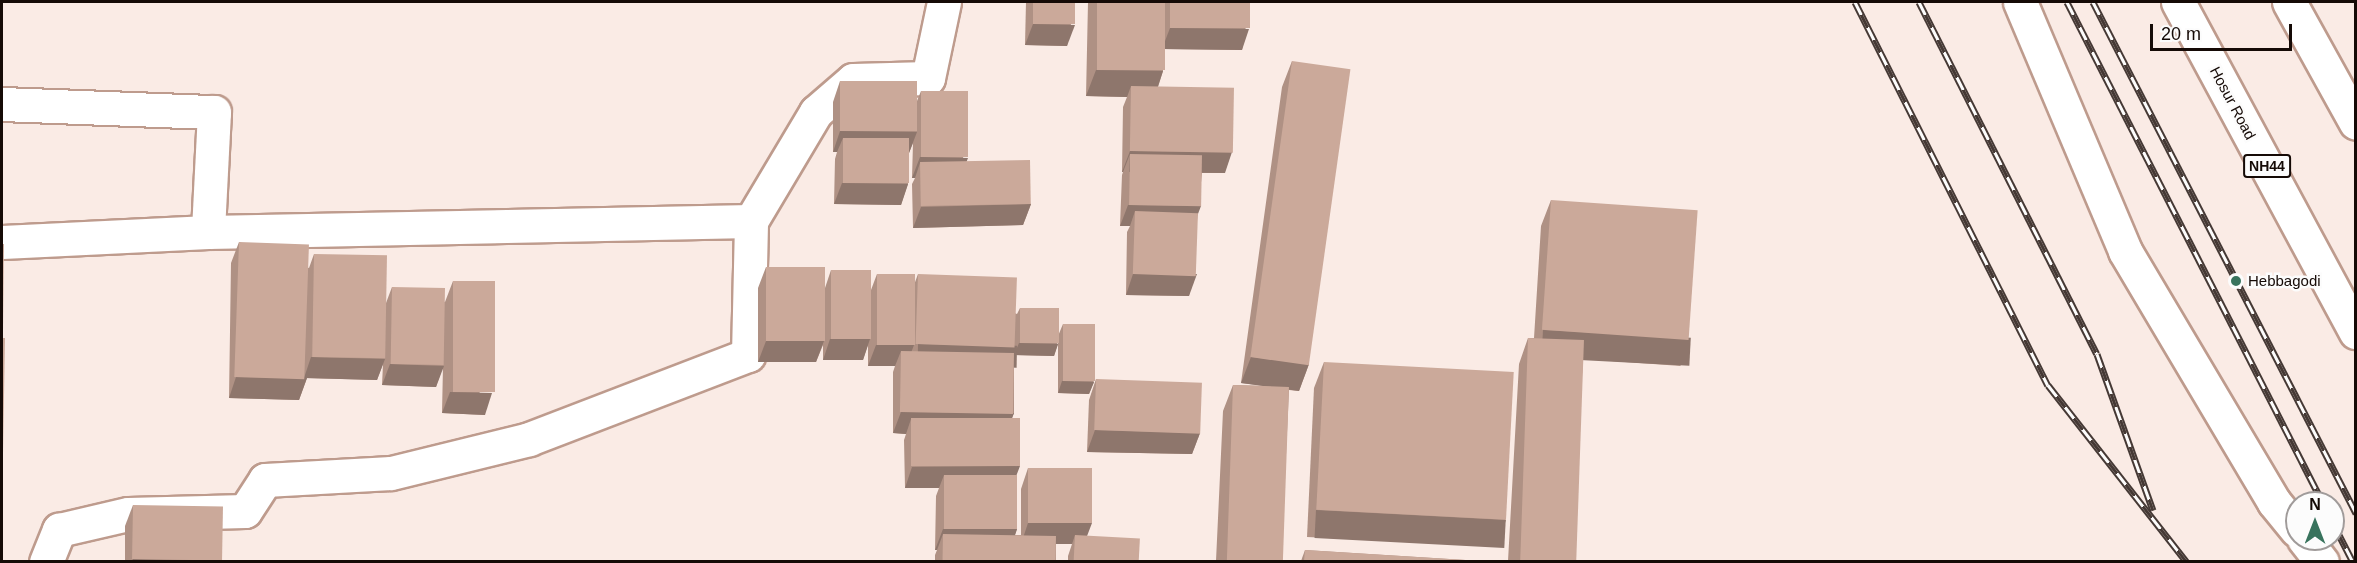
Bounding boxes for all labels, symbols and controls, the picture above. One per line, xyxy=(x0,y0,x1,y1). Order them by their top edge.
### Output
scale bar xyxy=(2153,12,2296,50)
text: 20 m xyxy=(2161,24,2201,44)
street label: Hosur Road xyxy=(2206,63,2260,143)
road number: NH44 xyxy=(2243,155,2291,177)
place label: Hebbagodi xyxy=(2248,272,2321,290)
marker: Hebbagodi xyxy=(2229,274,2243,288)
north arrow xyxy=(2285,491,2345,551)
text: N xyxy=(2309,496,2321,513)

